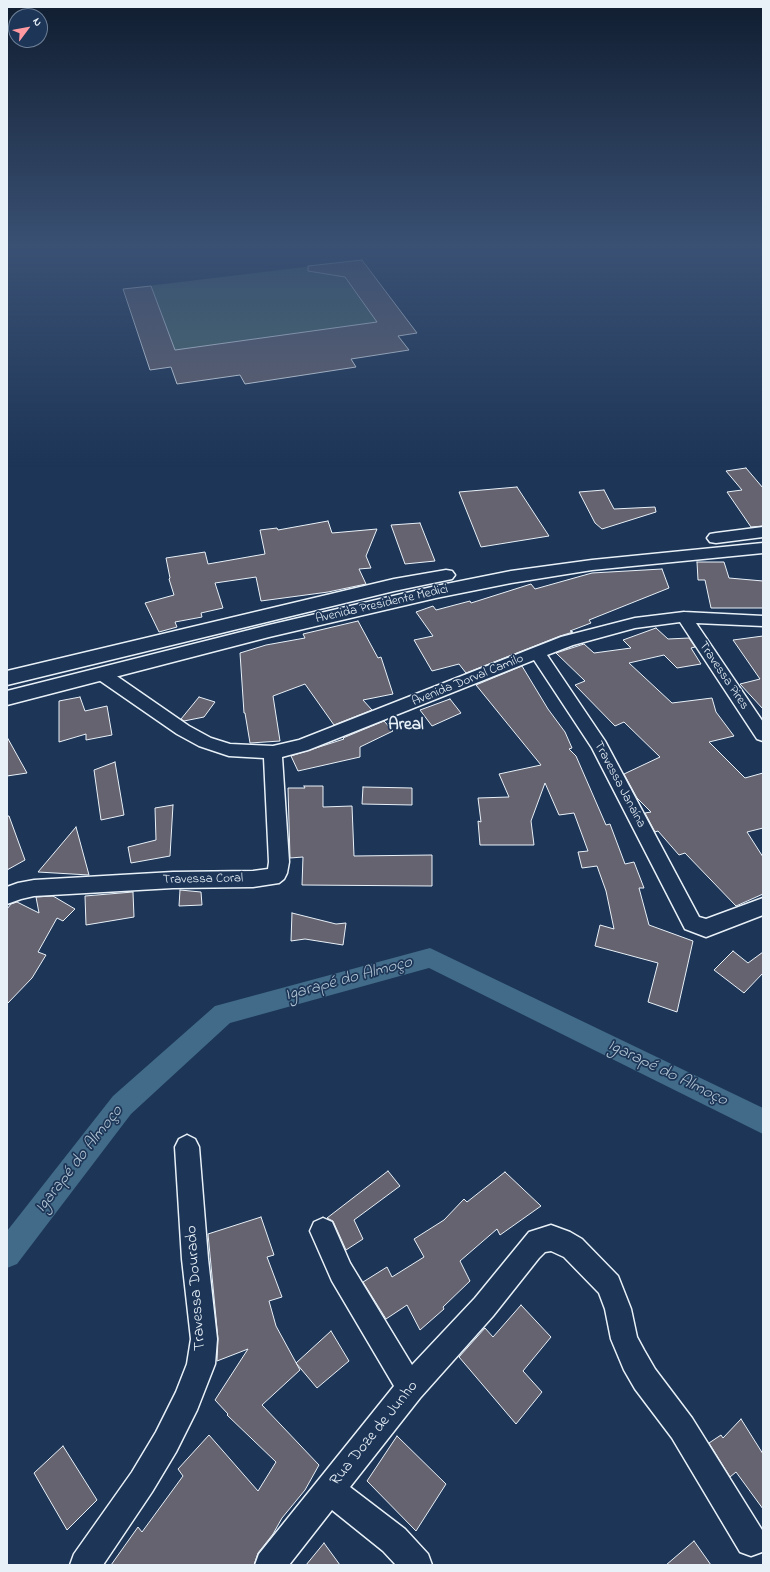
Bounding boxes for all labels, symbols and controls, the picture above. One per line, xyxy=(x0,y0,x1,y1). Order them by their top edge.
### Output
north arrow xyxy=(8,8,48,48)
text: N xyxy=(29,15,46,30)
street label: Avenida Presidente Medici xyxy=(314,582,450,628)
street label: Travessa Pires xyxy=(695,639,751,713)
street label: Avenida Dorval Camilo xyxy=(410,651,526,711)
district label: Areal xyxy=(388,716,424,736)
street label: Travessa Janaína xyxy=(590,739,648,831)
street label: Travessa Coral xyxy=(163,871,243,889)
water label: Igarapé do Almoço xyxy=(283,953,415,1007)
water label: Igarapé do Almoço xyxy=(604,1036,730,1112)
water label: Igarapé do Almoço xyxy=(32,1102,128,1218)
street label: Travessa Dourado xyxy=(183,1225,211,1351)
street label: Rua Doze de Junho xyxy=(327,1378,423,1490)

